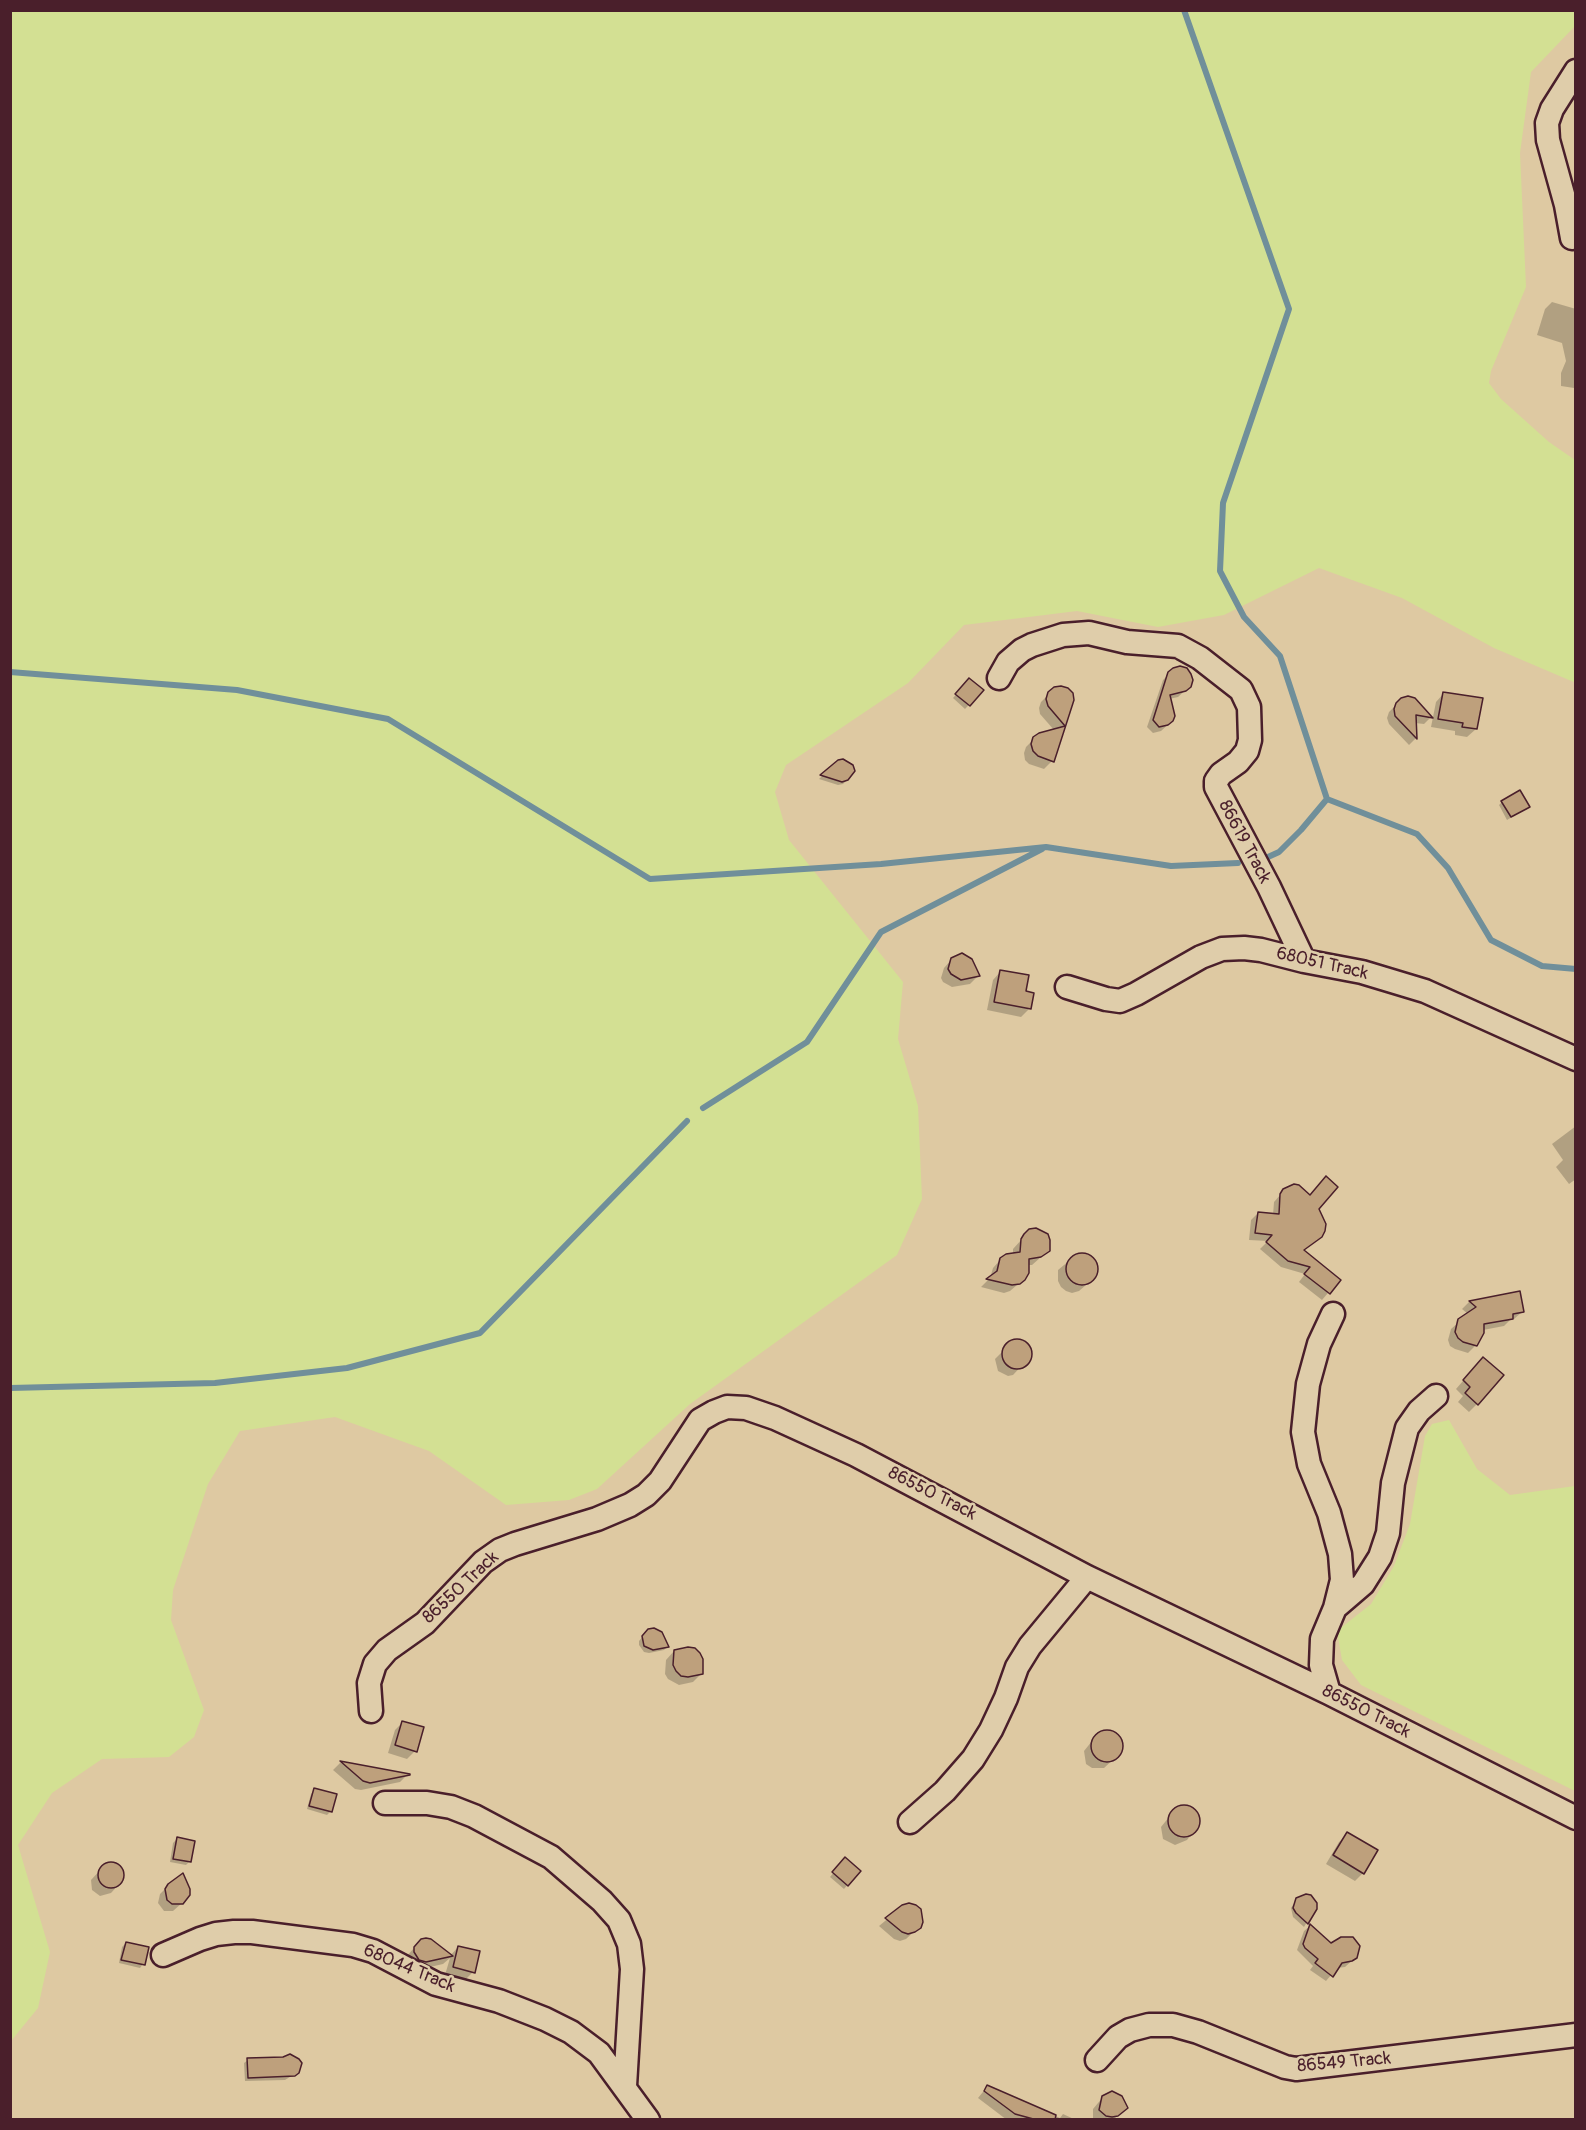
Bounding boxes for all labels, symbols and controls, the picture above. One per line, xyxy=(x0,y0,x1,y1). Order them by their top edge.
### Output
street label: 86619 Track xyxy=(1213,797,1275,887)
street label: 68051 Track xyxy=(1274,943,1370,985)
street label: 86550 Track xyxy=(884,1463,980,1525)
street label: 86550 Track xyxy=(418,1547,504,1629)
street label: 86550 Track xyxy=(1318,1681,1414,1743)
street label: 68044 Track xyxy=(360,1940,458,1998)
street label: 86549 Track xyxy=(1296,2048,1392,2078)

